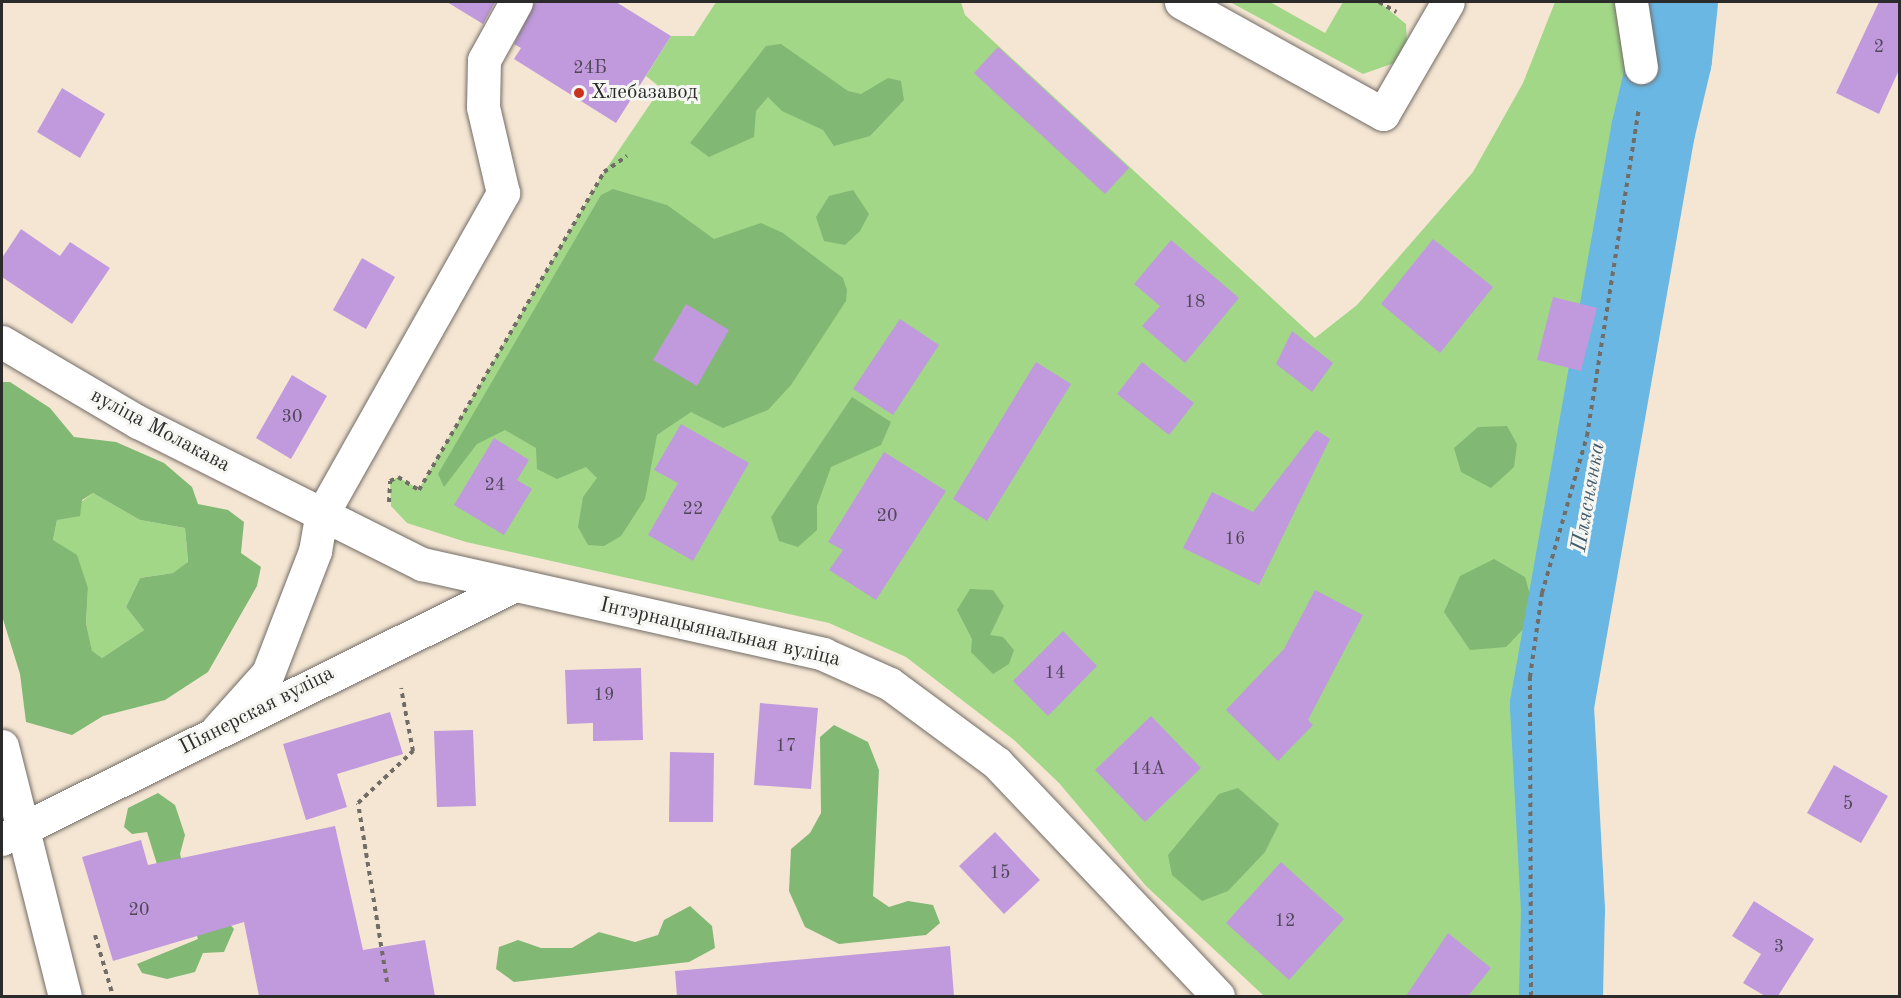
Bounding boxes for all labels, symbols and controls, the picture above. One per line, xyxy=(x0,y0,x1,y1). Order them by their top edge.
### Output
house number: 2 xyxy=(1874,36,1884,58)
house number: 24Б xyxy=(573,57,607,79)
place label: Хлебазавод xyxy=(591,80,697,106)
marker: Хлебазавод xyxy=(572,86,586,100)
house number: 18 xyxy=(1185,291,1205,313)
street label: вуліца Молакава xyxy=(86,384,234,478)
house number: 30 xyxy=(282,406,302,428)
water label: Пляснянка xyxy=(1566,440,1612,554)
house number: 24 xyxy=(485,474,505,496)
house number: 22 xyxy=(683,498,703,520)
house number: 20 xyxy=(877,505,897,527)
house number: 16 xyxy=(1225,528,1245,550)
street label: Інтэрнацыянальная вуліца xyxy=(597,593,843,673)
street label: Піянерская вуліца xyxy=(175,661,339,761)
house number: 14 xyxy=(1045,662,1065,684)
house number: 19 xyxy=(594,684,614,706)
house number: 17 xyxy=(776,735,796,757)
house number: 14А xyxy=(1131,758,1165,780)
house number: 5 xyxy=(1843,793,1853,815)
house number: 15 xyxy=(990,862,1010,884)
house number: 20 xyxy=(129,899,149,921)
house number: 12 xyxy=(1275,910,1295,932)
house number: 3 xyxy=(1774,936,1784,958)

